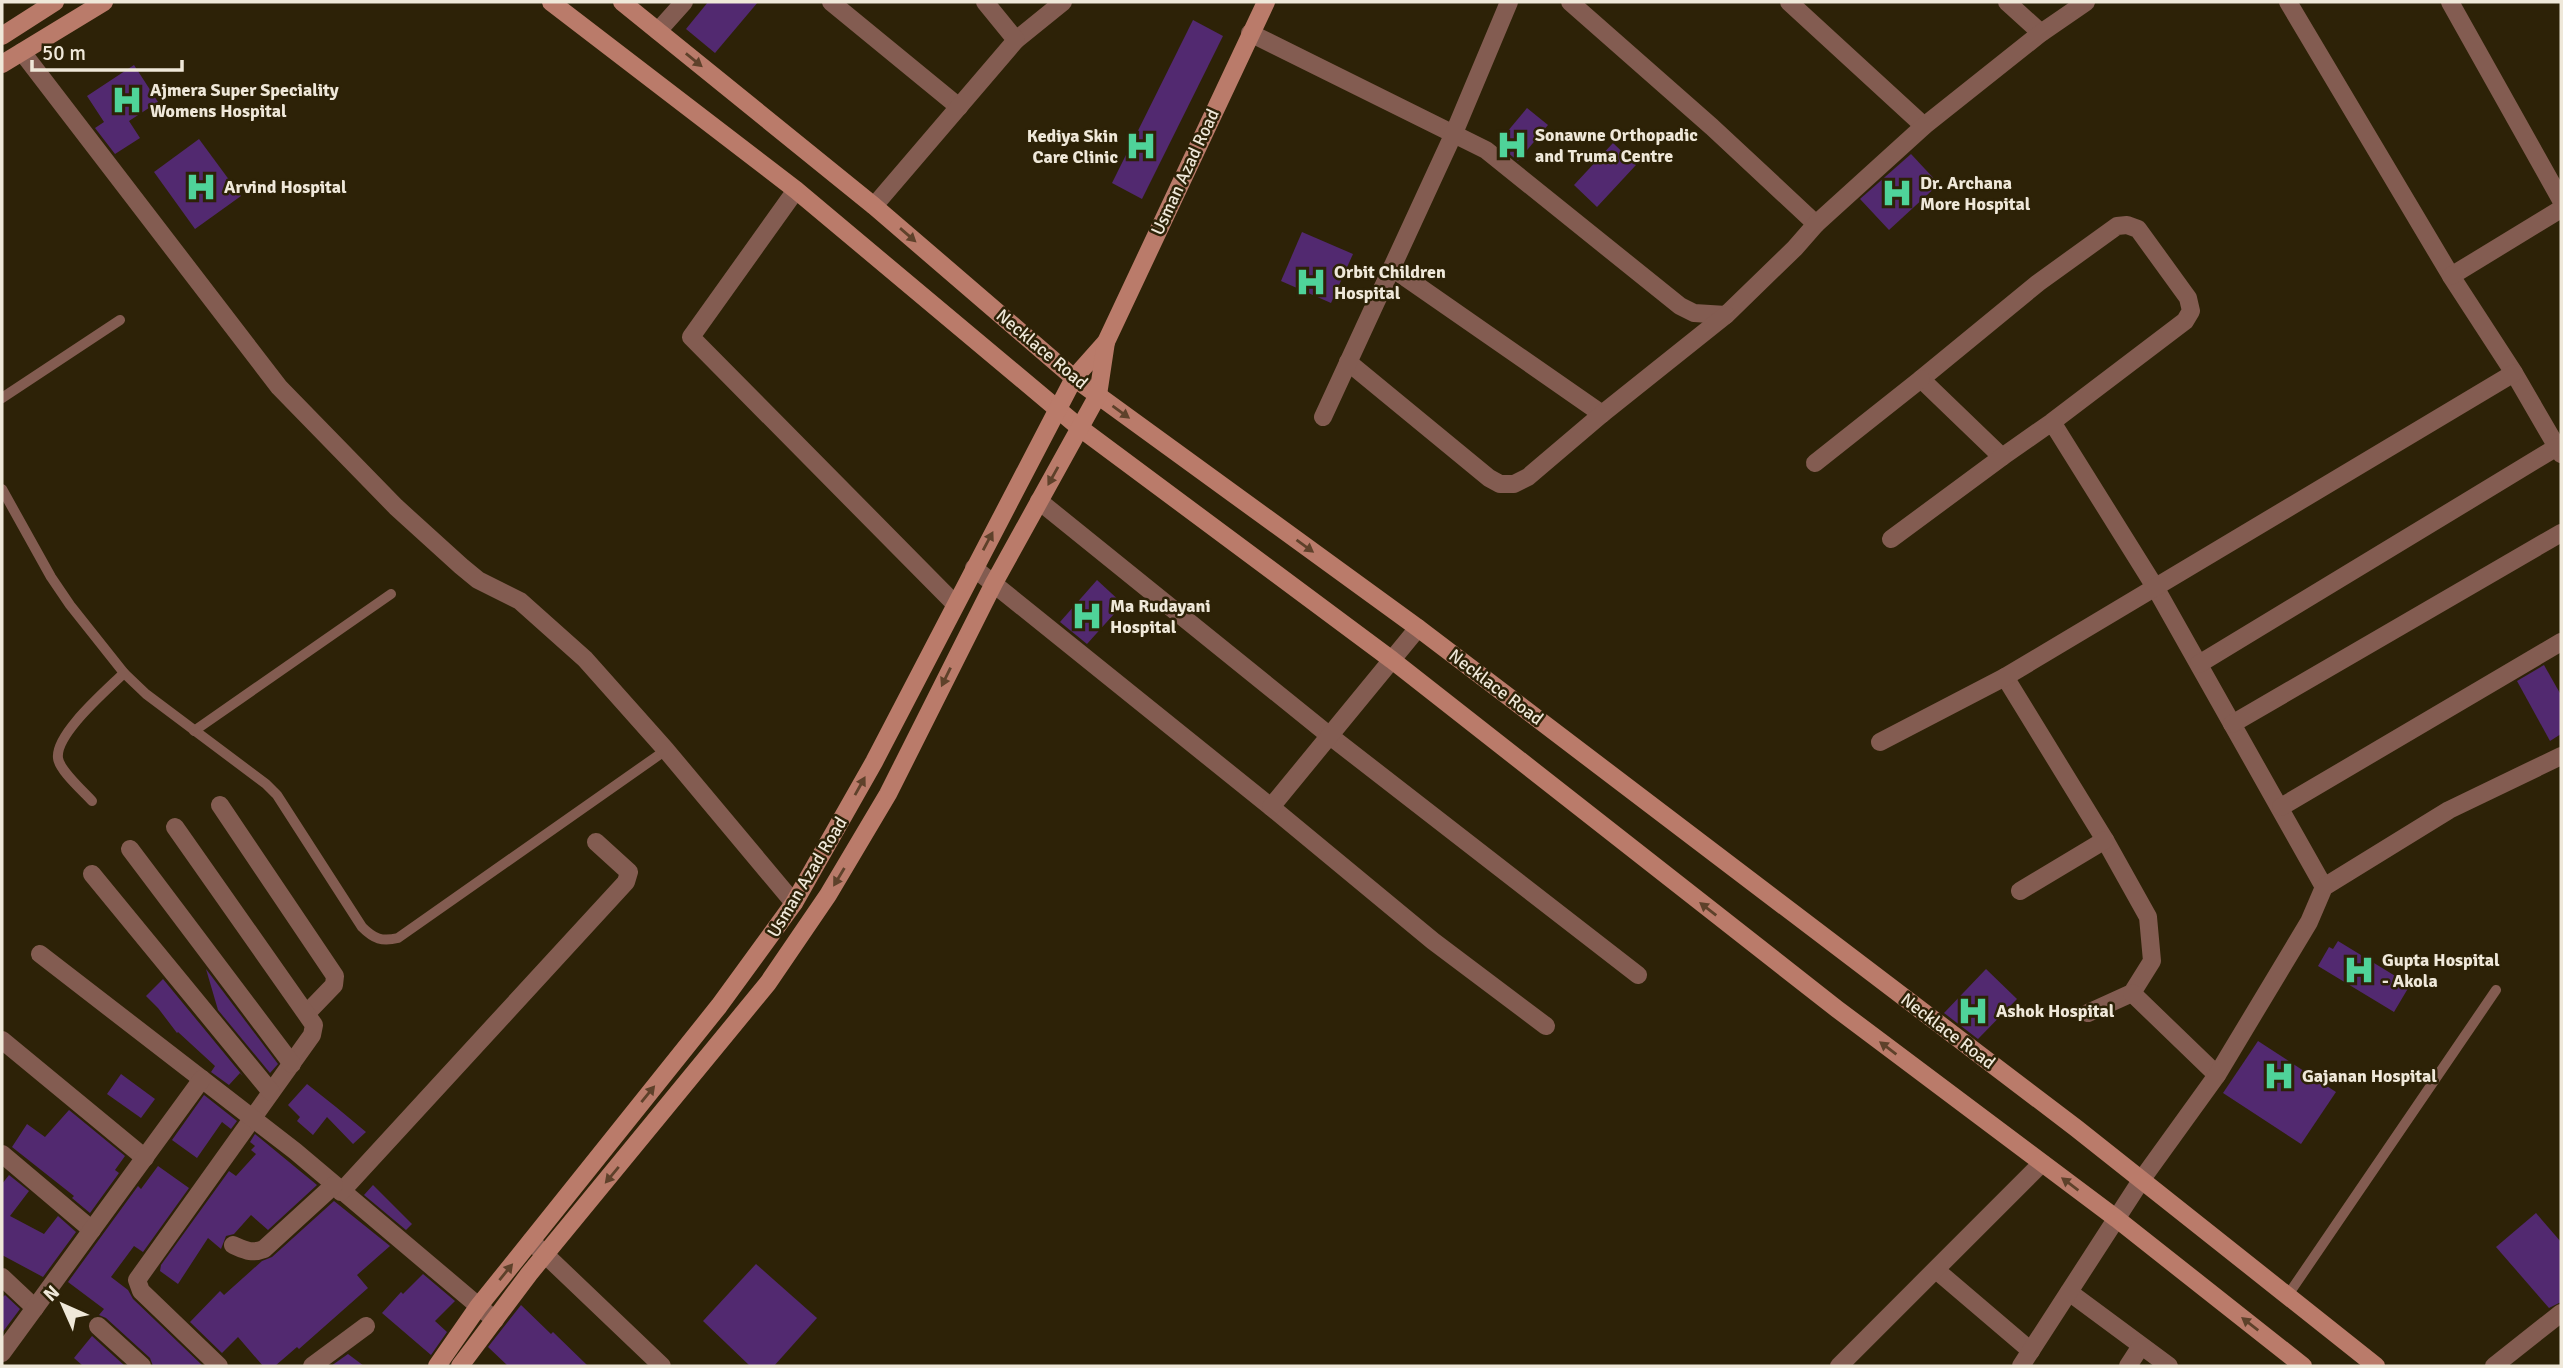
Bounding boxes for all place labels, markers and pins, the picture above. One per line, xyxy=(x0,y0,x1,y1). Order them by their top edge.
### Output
place label: Ajmera Super Speciality Womens Hospital xyxy=(150,79,339,122)
hospital icon: Ajmera Super Speciality Womens Hospital xyxy=(110,83,144,117)
place label: Sonawne Orthopadic and Truma Centre xyxy=(1535,124,1698,167)
place label: Kediya Skin Care Clinic xyxy=(1027,125,1118,168)
hospital icon: Sonawne Orthopadic and Truma Centre xyxy=(1495,128,1529,162)
hospital icon: Kediya Skin Care Clinic xyxy=(1124,129,1158,163)
hospital icon: Arvind Hospital xyxy=(184,170,218,204)
place label: Dr. Archana More Hospital xyxy=(1920,172,2031,215)
place label: Arvind Hospital xyxy=(224,176,347,198)
hospital icon: Dr. Archana More Hospital xyxy=(1880,176,1914,210)
place label: Orbit Children Hospital xyxy=(1334,261,1446,304)
hospital icon: Orbit Children Hospital xyxy=(1294,265,1328,299)
place label: Ma Rudayani Hospital xyxy=(1110,595,1211,638)
hospital icon: Ma Rudayani Hospital xyxy=(1070,599,1104,633)
place label: Gupta Hospital - Akola xyxy=(2382,949,2500,992)
hospital icon: Gupta Hospital - Akola xyxy=(2342,953,2376,987)
hospital icon: Ashok Hospital xyxy=(1956,994,1990,1028)
place label: Ashok Hospital xyxy=(1996,1000,2115,1022)
hospital icon: Gajanan Hospital xyxy=(2262,1059,2296,1093)
place label: Gajanan Hospital xyxy=(2302,1065,2437,1087)

